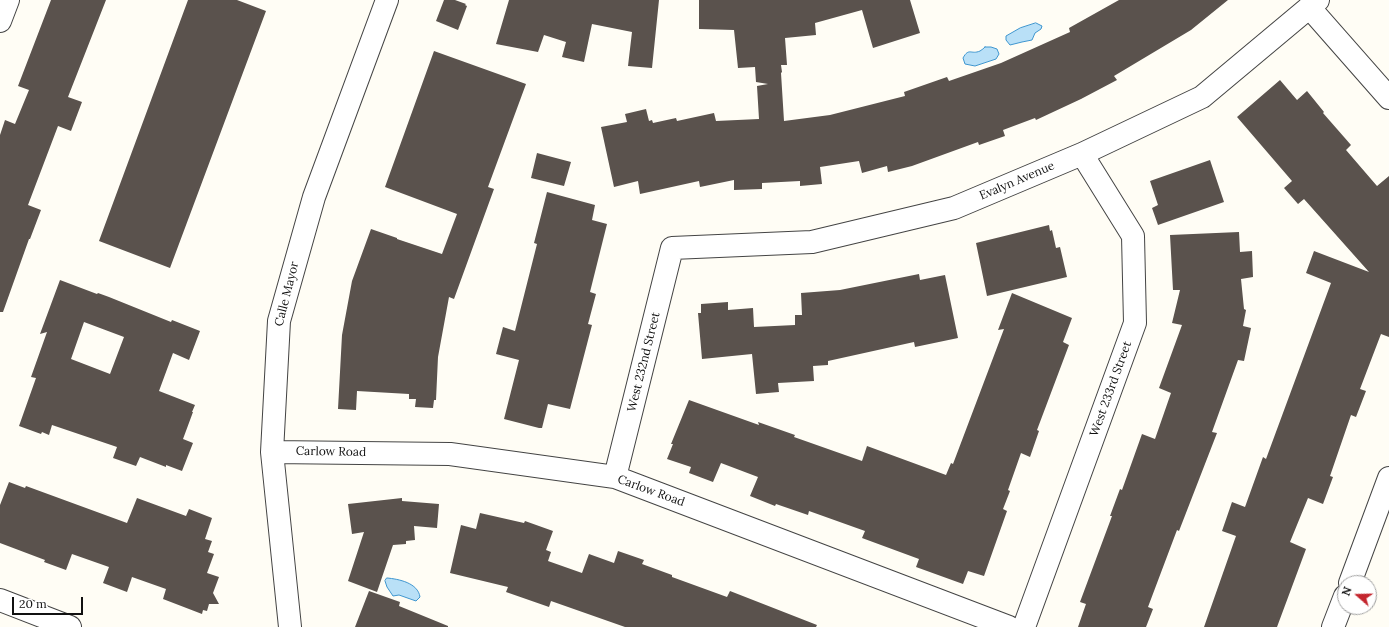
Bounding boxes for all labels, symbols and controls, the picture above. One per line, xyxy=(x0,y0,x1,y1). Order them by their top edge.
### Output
street label: Evalyn Avenue xyxy=(977,159,1057,203)
street label: Calle Mayor xyxy=(272,260,302,328)
street label: West 232nd Street xyxy=(625,311,663,413)
street label: West 233rd Street xyxy=(1087,339,1135,439)
street label: Carlow Road xyxy=(296,444,366,460)
street label: Carlow Road xyxy=(615,472,687,510)
north arrow xyxy=(1337,575,1377,615)
text: N xyxy=(1339,585,1355,598)
scale bar xyxy=(14,589,85,615)
text: 20 m xyxy=(19,596,47,611)

